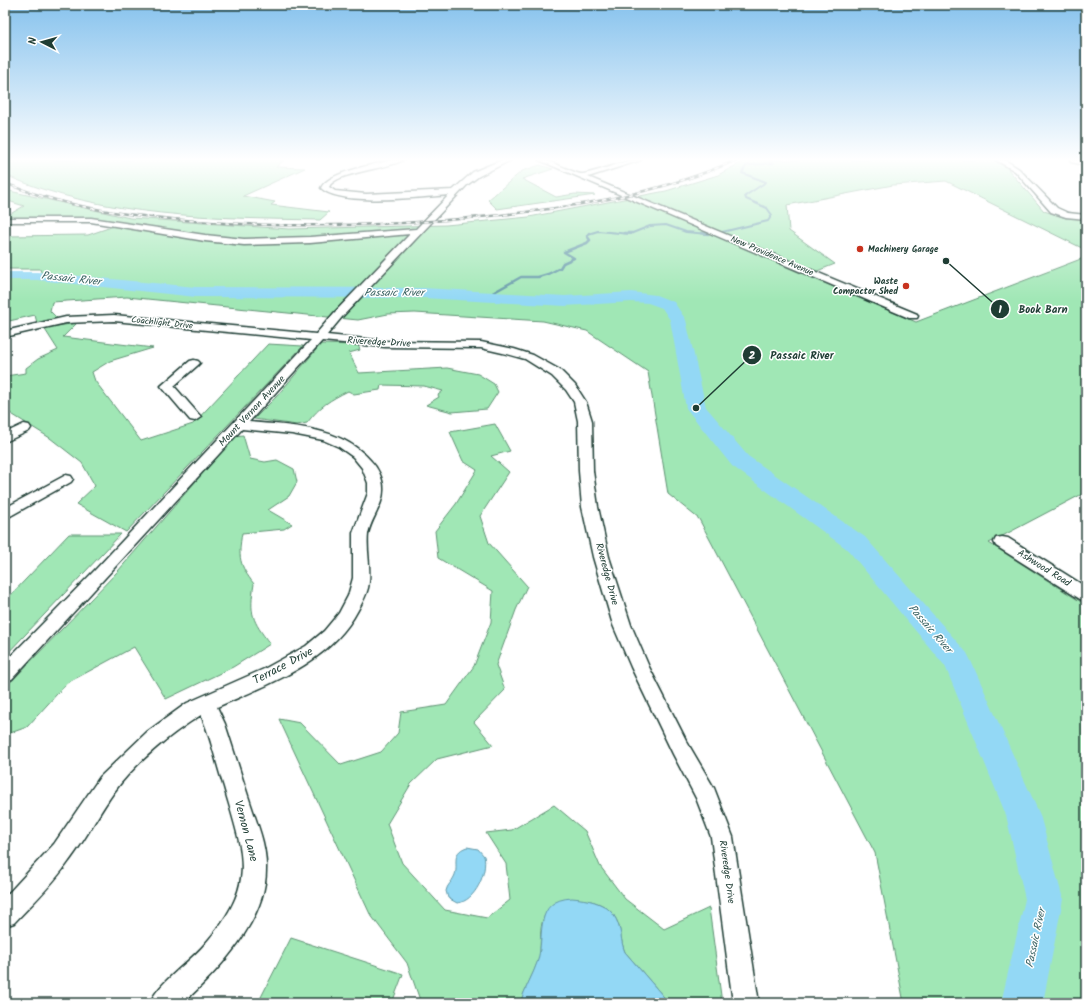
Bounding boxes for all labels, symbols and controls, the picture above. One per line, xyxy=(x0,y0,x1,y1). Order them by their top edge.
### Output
north arrow xyxy=(22,22,62,62)
text: N xyxy=(24,37,42,45)
street label: New Providence Avenue xyxy=(728,232,816,280)
place label: Machinery Garage xyxy=(868,242,939,257)
marker: Machinery Garage xyxy=(855,244,865,254)
water label: Passaic River xyxy=(40,267,104,291)
place label: Waste Compactor Shed xyxy=(833,274,899,299)
marker: Waste Compactor Shed xyxy=(901,281,911,291)
water label: Passaic River xyxy=(364,284,426,302)
callout: Book Barn xyxy=(990,297,1075,320)
text: 1 xyxy=(998,300,1002,319)
text: Book Barn xyxy=(1018,301,1068,319)
street label: Coachlight Drive xyxy=(130,312,194,334)
street label: Riveredge Drive xyxy=(347,332,412,352)
callout: Passaic River xyxy=(742,343,842,366)
text: 2 xyxy=(749,346,756,365)
text: Passaic River xyxy=(770,347,835,365)
street label: Mount Vernon Avenue xyxy=(215,371,290,450)
street label: Riveredge Drive xyxy=(591,541,623,607)
street label: Ashwood Road xyxy=(1014,545,1075,591)
water label: Passaic River xyxy=(904,601,958,659)
street label: Terrace Drive xyxy=(249,642,317,690)
street label: Vernon Lane xyxy=(229,798,263,864)
street label: Riveredge Drive xyxy=(715,839,739,905)
water label: Passaic River xyxy=(1021,905,1052,969)

